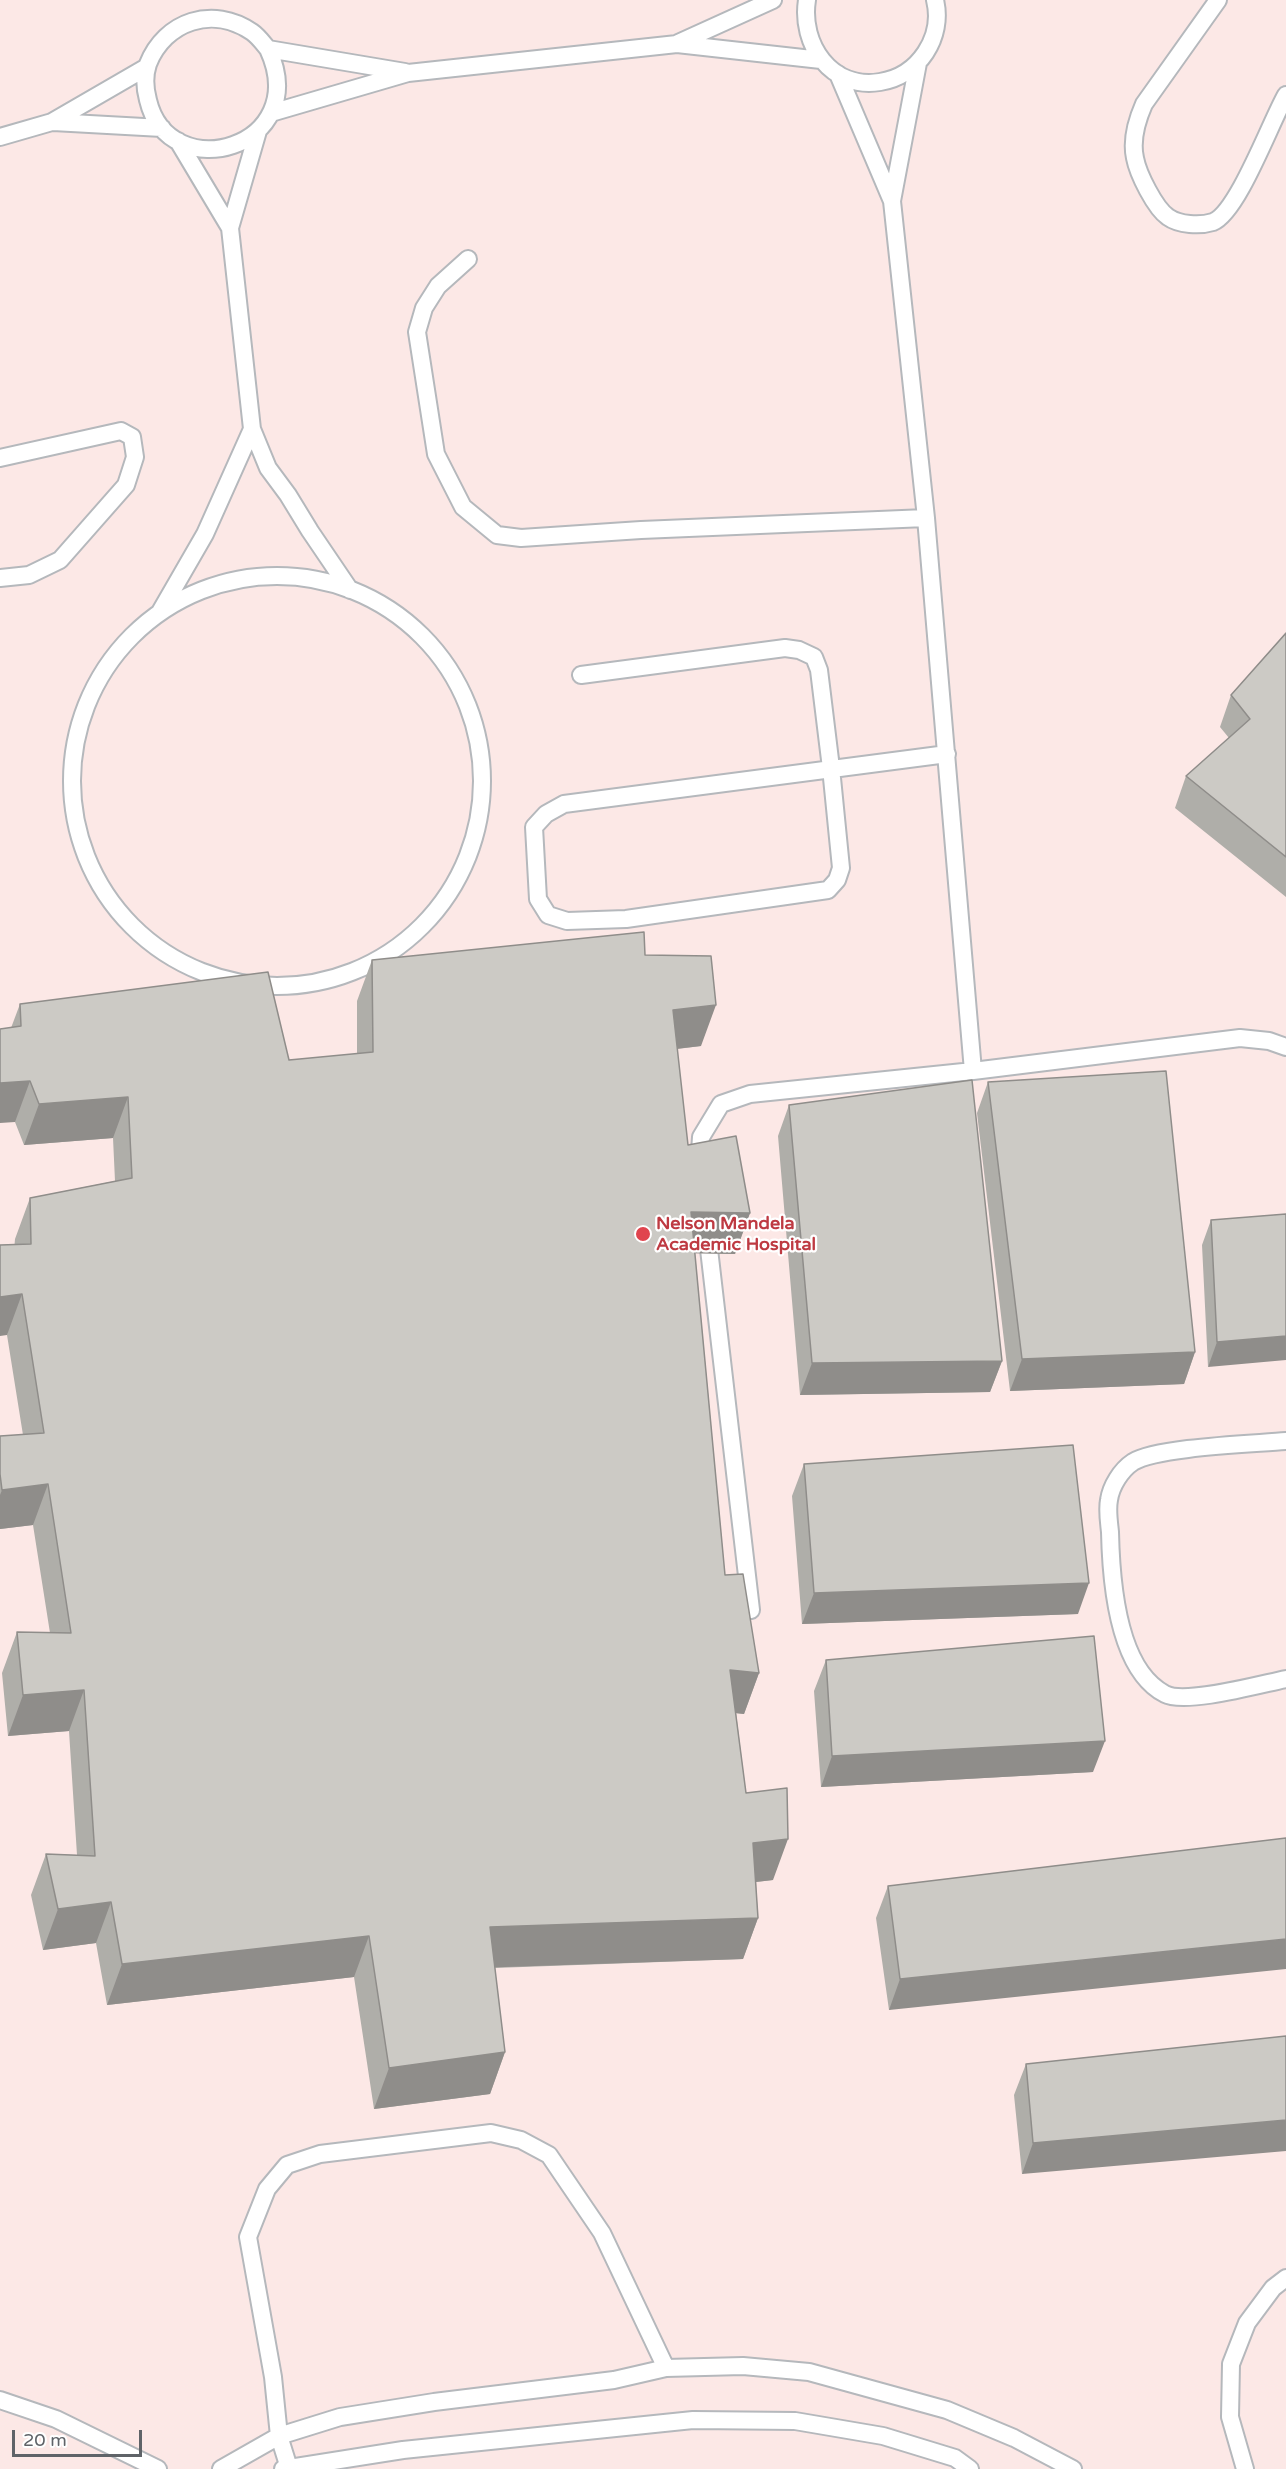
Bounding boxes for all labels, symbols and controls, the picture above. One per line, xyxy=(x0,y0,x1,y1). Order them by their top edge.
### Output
place label: Nelson Mandela Academic Hospital xyxy=(656,1213,816,1256)
marker: Nelson Mandela Academic Hospital xyxy=(634,1225,652,1243)
scale bar xyxy=(15,2418,146,2456)
text: 20 m xyxy=(23,2429,67,2451)

